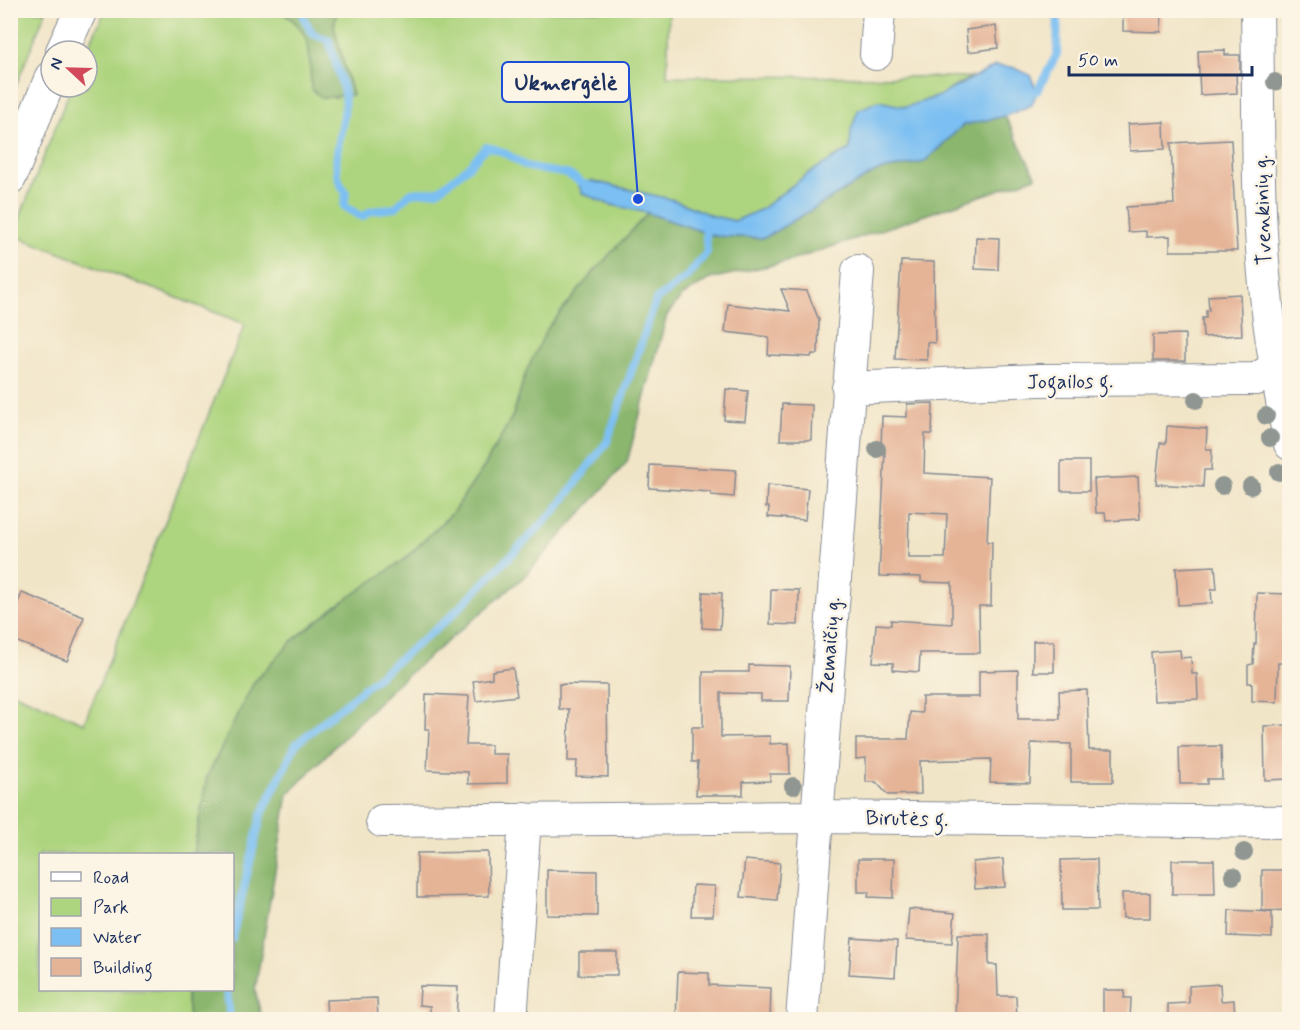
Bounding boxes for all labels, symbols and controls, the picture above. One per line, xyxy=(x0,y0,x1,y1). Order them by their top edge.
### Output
north arrow xyxy=(39,39,99,99)
scale bar xyxy=(1069,39,1252,77)
text: 50 m xyxy=(1078,49,1118,73)
text: N xyxy=(45,55,68,73)
callout: Ukmergėlė xyxy=(502,62,629,102)
text: Ukmergėlė xyxy=(514,70,618,99)
street label: Tvenkinių g. xyxy=(1247,154,1279,266)
street label: Jogailos g. xyxy=(1027,367,1113,399)
street label: Žemaičių g. xyxy=(813,596,847,694)
street label: Birutės g. xyxy=(865,804,949,836)
legend xyxy=(39,853,234,991)
text: Road xyxy=(93,866,129,890)
text: Park xyxy=(93,896,129,920)
text: Water xyxy=(93,926,142,950)
text: Building xyxy=(93,956,153,982)

